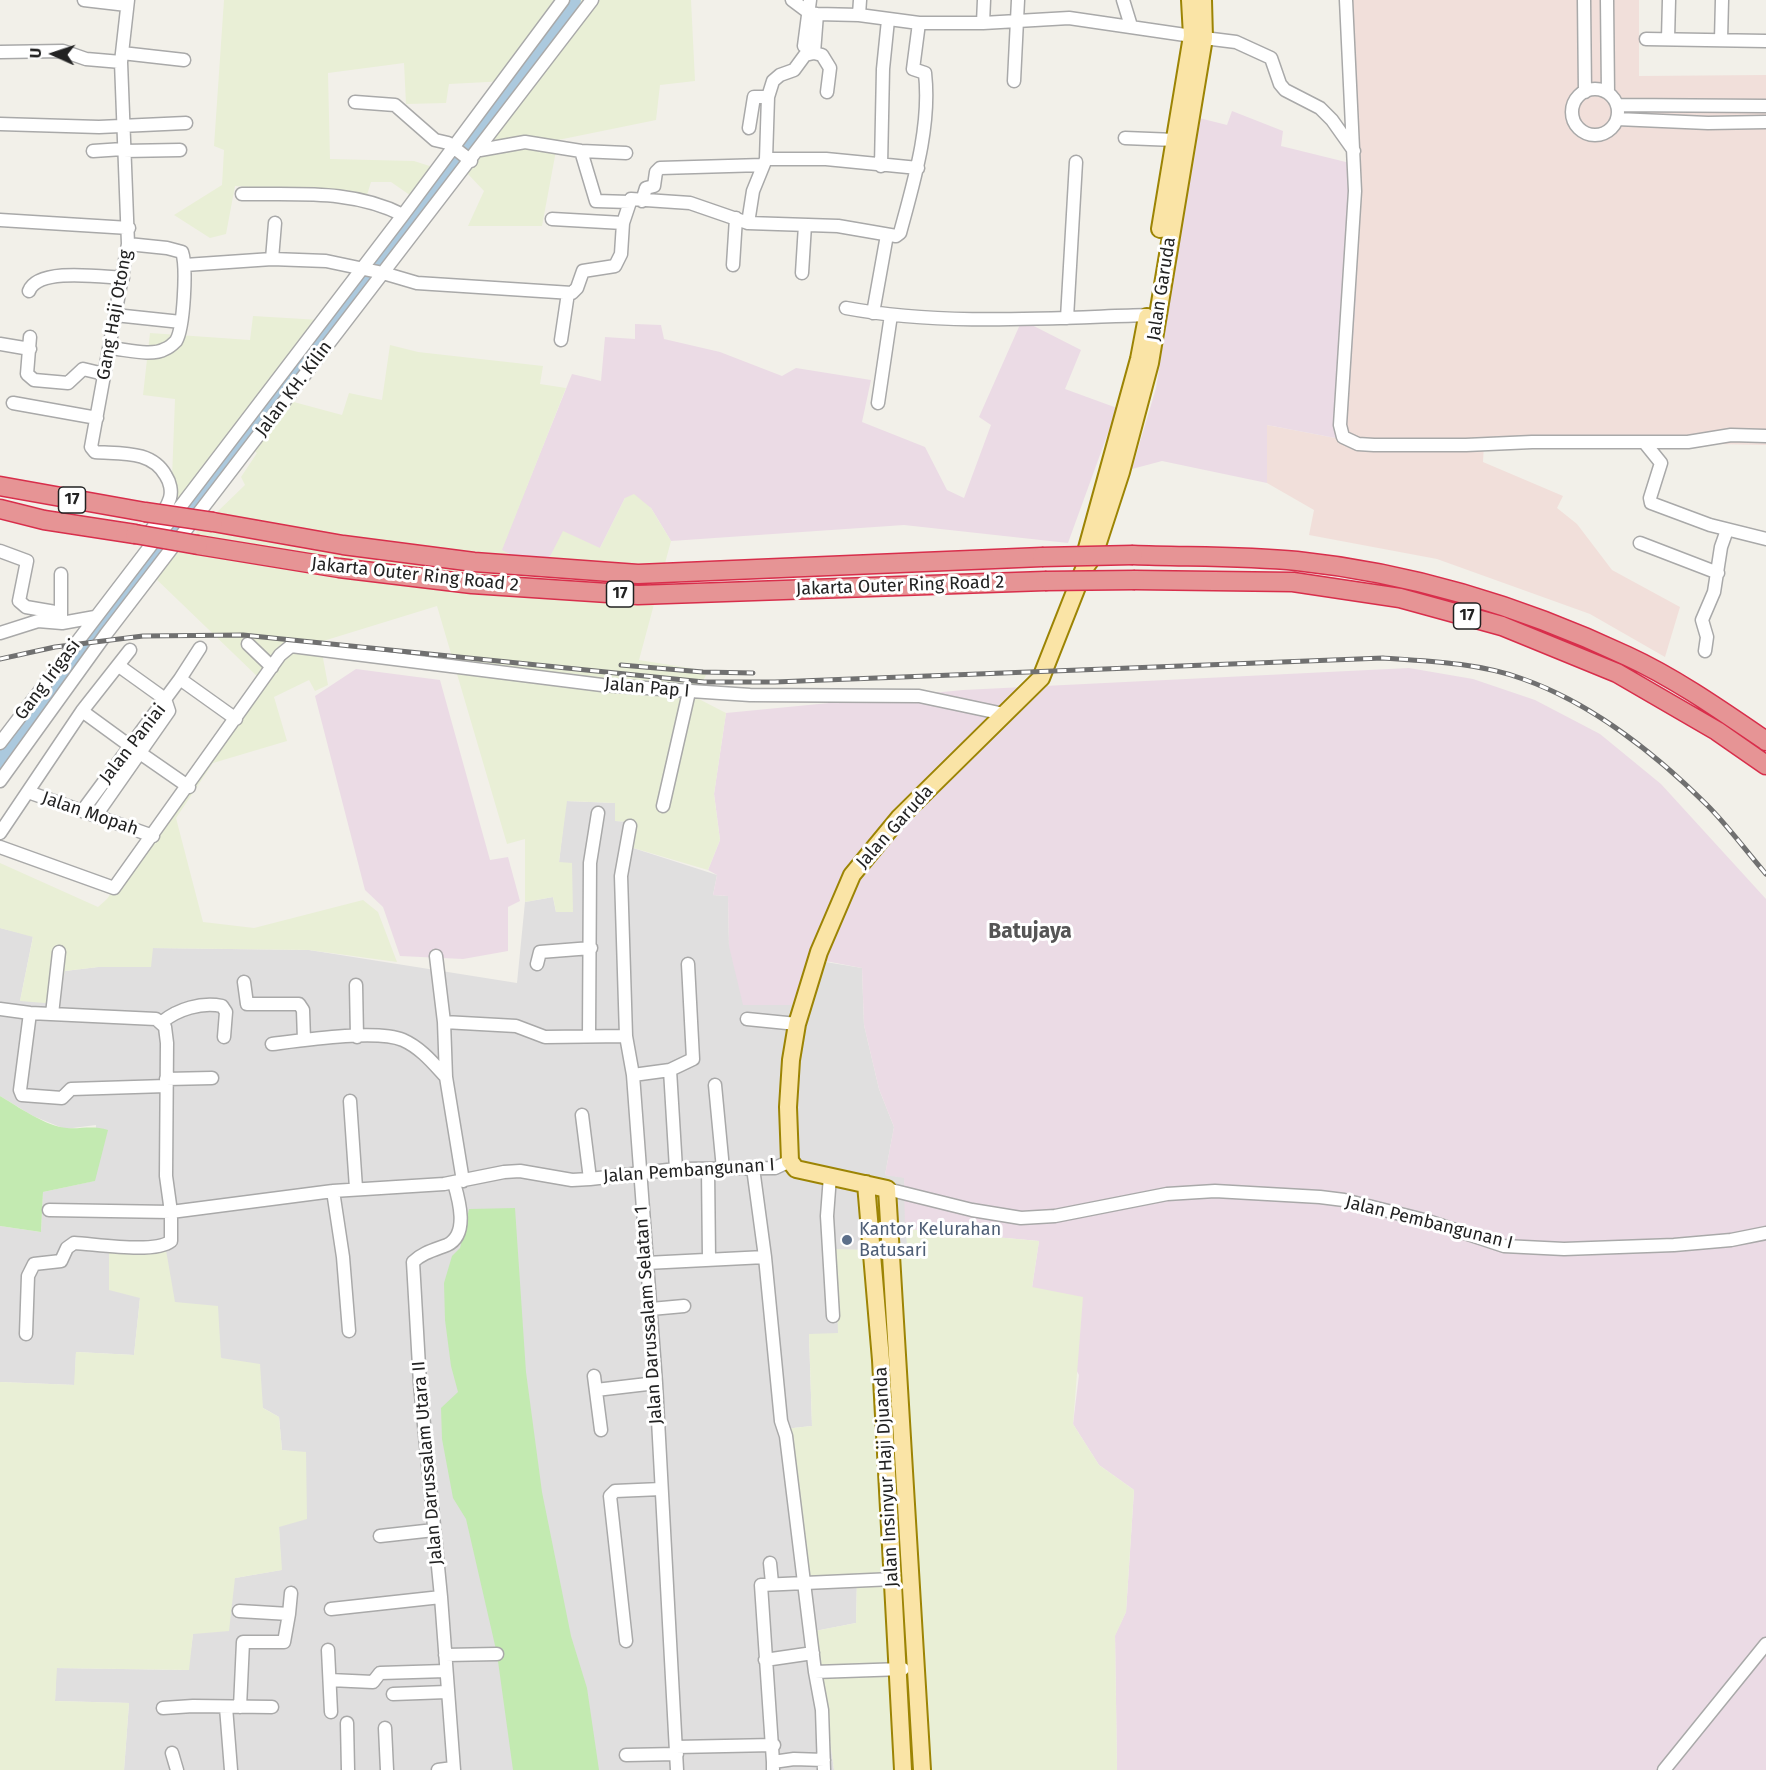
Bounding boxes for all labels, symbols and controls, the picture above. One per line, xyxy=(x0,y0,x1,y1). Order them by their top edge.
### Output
north arrow xyxy=(24,24,84,84)
text: U xyxy=(26,47,45,59)
street label: Jalan Garuda xyxy=(1143,236,1181,342)
street label: Gang Haji Otong xyxy=(93,248,137,382)
street label: Jalan KH. Kilin xyxy=(251,337,337,441)
road number: 17 xyxy=(58,487,86,513)
street label: Jakarta Outer Ring Road 2 xyxy=(310,553,520,597)
street label: Jakarta Outer Ring Road 2 xyxy=(795,572,1005,600)
road number: 17 xyxy=(606,581,634,607)
road number: 17 xyxy=(1454,603,1480,629)
street label: Gang Irigasi xyxy=(11,635,85,725)
street label: Jalan Pap I xyxy=(604,674,690,702)
street label: Jalan Paniai xyxy=(95,700,171,788)
street label: Jalan Garuda xyxy=(852,781,938,873)
street label: Jalan Mopah xyxy=(39,787,141,841)
district label: Batujaya xyxy=(988,919,1072,945)
street label: Jalan Pembangunan I xyxy=(602,1154,776,1188)
street label: Jalan Pembangunan I xyxy=(1343,1192,1515,1254)
street label: Jalan Darussalam Selatan 1 xyxy=(631,1205,667,1425)
place label: Kantor Kelurahan Batusari xyxy=(859,1219,1001,1262)
marker: Kantor Kelurahan Batusari xyxy=(840,1233,854,1247)
street label: Jalan Darussalam Utara II xyxy=(408,1360,448,1566)
street label: Jalan Insinyur Haji Djuanda xyxy=(870,1366,904,1588)

